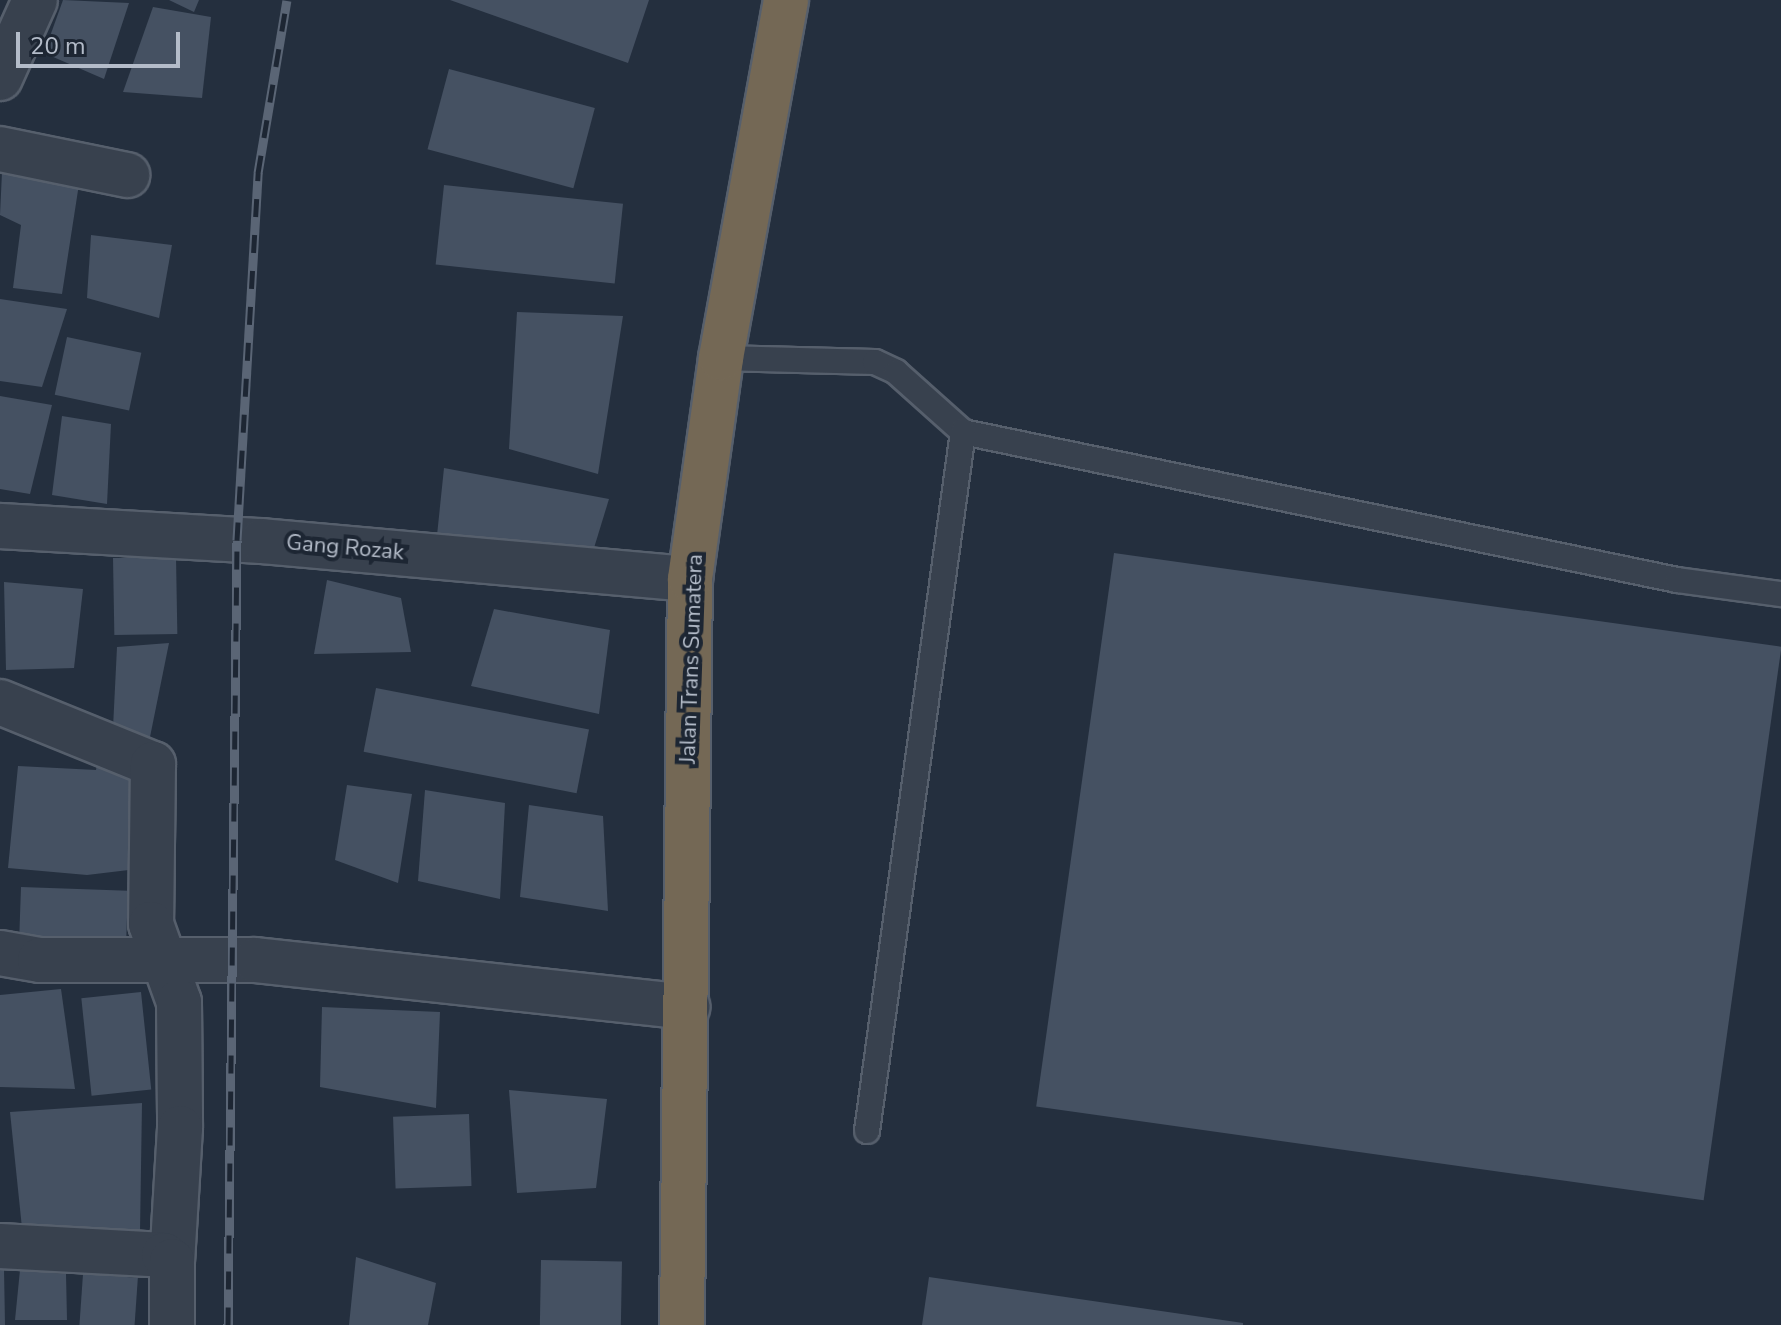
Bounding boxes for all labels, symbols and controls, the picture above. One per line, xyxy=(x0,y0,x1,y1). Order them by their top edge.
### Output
scale bar xyxy=(20,16,184,66)
text: 20 m xyxy=(30,30,86,62)
street label: Gang Rozak xyxy=(285,530,405,566)
street label: Jalan Trans Sumatera xyxy=(675,554,709,764)

